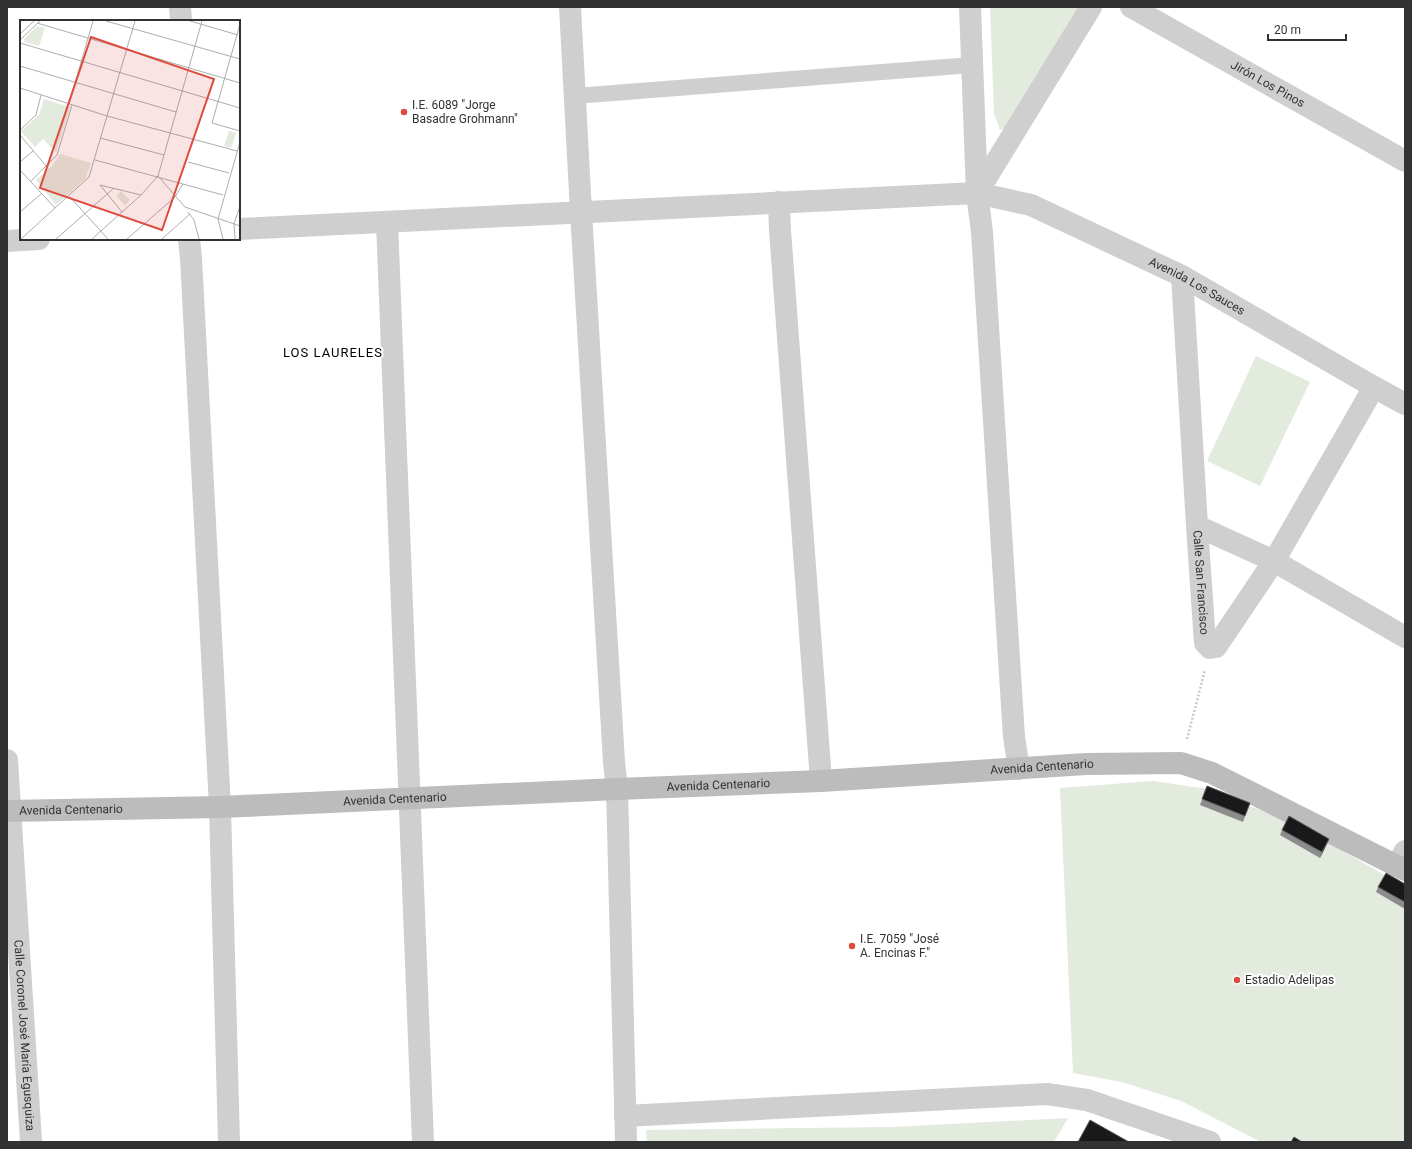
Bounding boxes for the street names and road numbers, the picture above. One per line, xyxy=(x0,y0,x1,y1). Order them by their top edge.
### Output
street label: Jirón Los Pinos xyxy=(1228,58,1307,110)
street label: Avenida Los Sauces xyxy=(1147,255,1247,318)
street label: Calle San Francisco xyxy=(1190,530,1211,635)
street label: Avenida Centenario xyxy=(990,757,1094,777)
street label: Avenida Centenario xyxy=(666,776,771,794)
street label: Avenida Centenario xyxy=(343,790,447,808)
street label: Avenida Centenario xyxy=(19,802,123,818)
street label: Calle Coronel José María Egusquiza xyxy=(11,939,37,1132)

